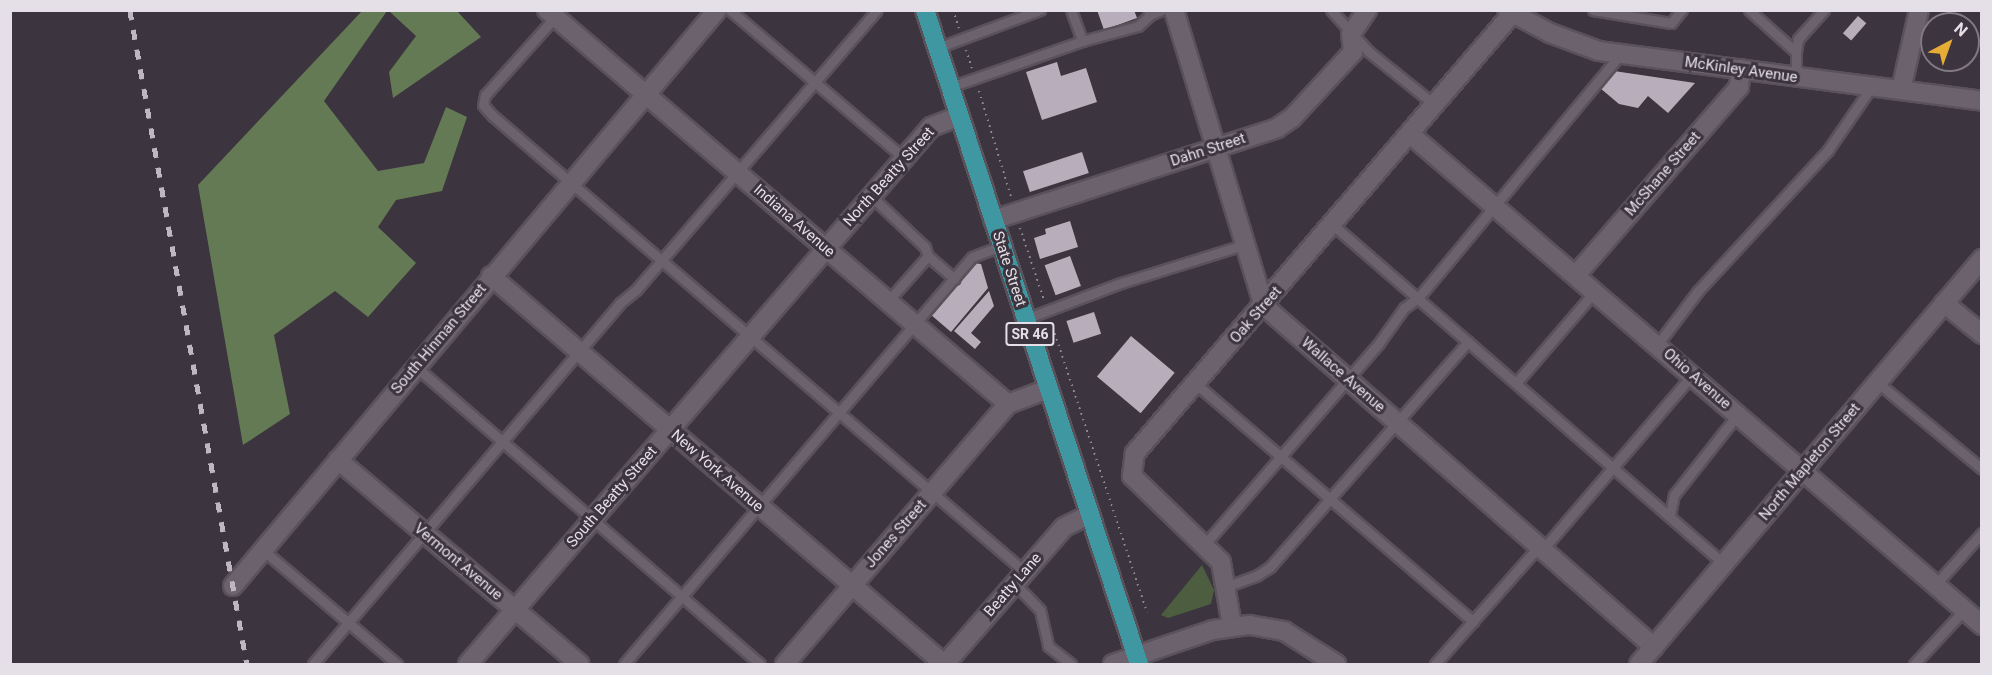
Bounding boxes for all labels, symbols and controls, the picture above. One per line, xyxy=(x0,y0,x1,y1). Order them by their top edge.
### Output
north arrow xyxy=(1920,12,1980,72)
text: N xyxy=(1950,19,1971,40)
street label: McKinley Avenue xyxy=(1683,53,1799,87)
street label: North Beatty Street xyxy=(840,124,938,230)
street label: McShane Street xyxy=(1622,128,1704,220)
street label: Dahn Street xyxy=(1168,129,1248,171)
street label: Indiana Avenue xyxy=(750,181,838,261)
street label: State Street xyxy=(988,229,1030,309)
street label: South Hinman Street xyxy=(388,280,490,398)
street label: Oak Street xyxy=(1226,283,1286,347)
road number: SR 46 xyxy=(1004,323,1056,345)
street label: Wallace Avenue xyxy=(1297,334,1389,416)
street label: Ohio Avenue xyxy=(1660,345,1734,413)
street label: North Mapleton Street xyxy=(1756,400,1864,524)
street label: New York Avenue xyxy=(667,426,767,516)
street label: South Beatty Street xyxy=(563,443,661,551)
street label: Jones Street xyxy=(862,496,930,572)
street label: Vermont Avenue xyxy=(410,520,506,604)
street label: Beatty Lane xyxy=(980,549,1046,621)

